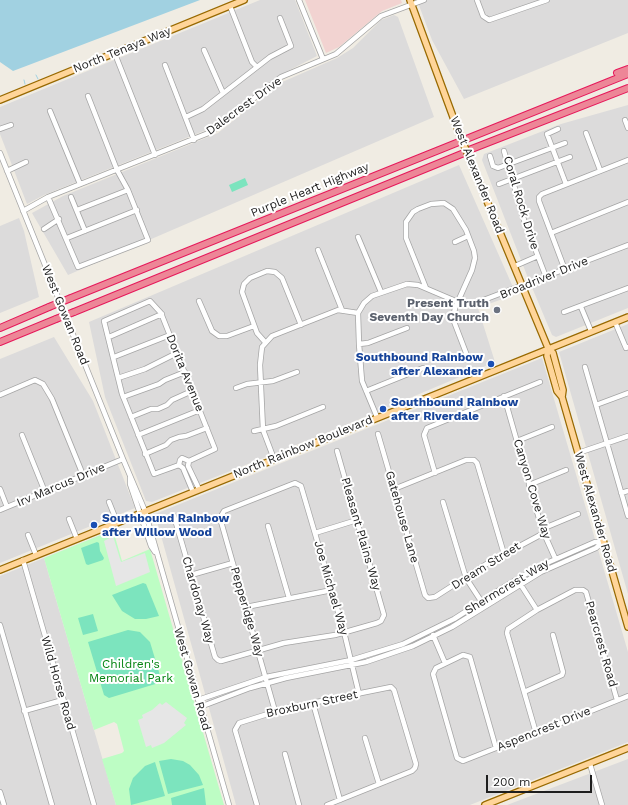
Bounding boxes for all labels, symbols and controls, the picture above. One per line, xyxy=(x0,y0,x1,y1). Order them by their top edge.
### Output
street label: North Tenaya Way xyxy=(71,24,173,76)
street label: Dalecrest Drive xyxy=(203,74,285,138)
street label: West Alexander Road xyxy=(447,114,507,236)
street label: Coral Rock Drive xyxy=(500,154,542,252)
street label: Purple Heart Highway xyxy=(249,160,371,220)
street label: Broadriver Drive xyxy=(498,254,590,302)
street label: West Gowan Road xyxy=(38,263,92,367)
place label: Present Truth Seventh Day Church xyxy=(370,296,489,324)
marker: Present Truth Seventh Day Church xyxy=(492,305,502,315)
street label: Dorita Avenue xyxy=(163,332,207,414)
place label: Southbound Rainbow after Alexander xyxy=(356,350,483,378)
marker: Southbound Rainbow after Alexander xyxy=(486,359,496,369)
place label: Southbound Rainbow after Riverdale xyxy=(391,395,518,423)
marker: Southbound Rainbow after Riverdale xyxy=(378,404,388,414)
street label: North Rainbow Boulevard xyxy=(231,412,375,482)
street label: Canyon Cove Way xyxy=(510,437,554,541)
street label: West Alexander Road xyxy=(571,450,619,574)
street label: Irv Marcus Drive xyxy=(15,460,107,510)
street label: Gatehouse Lane xyxy=(382,469,422,565)
street label: Pleasant Plains Way xyxy=(338,476,384,592)
place label: Southbound Rainbow after Willow Wood xyxy=(102,511,229,539)
marker: Southbound Rainbow after Willow Wood xyxy=(89,520,99,530)
street label: Joe Michael Way xyxy=(311,539,351,637)
street label: Dream Street xyxy=(449,539,523,593)
street label: Chardonay Way xyxy=(179,555,217,645)
street label: Shermcrest Way xyxy=(462,556,552,618)
street label: Pepperidge Way xyxy=(227,565,267,659)
street label: Pearcrest Road xyxy=(582,599,620,689)
street label: West Gowan Road xyxy=(170,626,214,732)
street label: Wild Horse Road xyxy=(38,634,78,732)
park label: Children's Memorial Park xyxy=(89,657,173,685)
street label: Broxburn Street xyxy=(265,687,359,721)
street label: Aspencrest Drive xyxy=(495,704,593,754)
scale bar xyxy=(488,767,594,793)
text: 200 m xyxy=(493,775,530,789)

